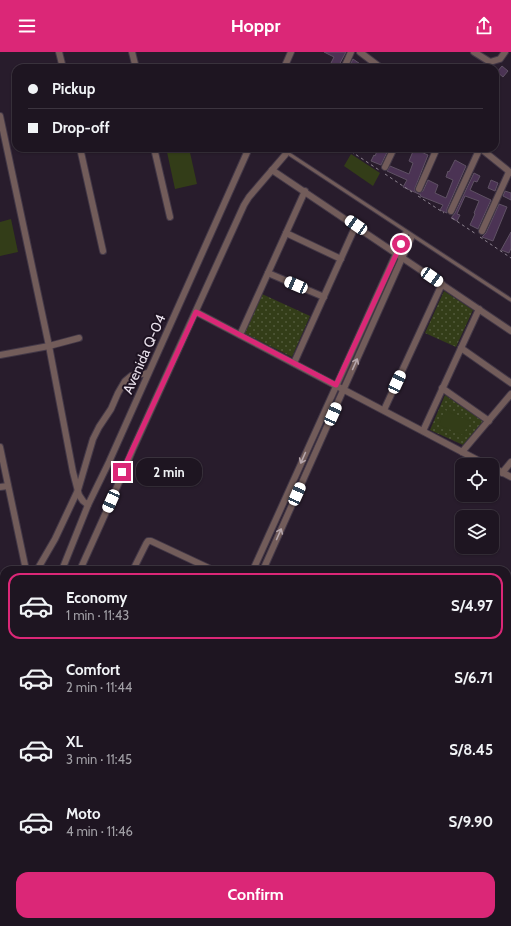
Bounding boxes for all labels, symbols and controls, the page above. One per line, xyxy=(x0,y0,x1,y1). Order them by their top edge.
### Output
icon: menu xyxy=(16,15,38,37)
text: Hoppr xyxy=(231,15,280,37)
icon: share xyxy=(473,15,495,37)
text: Pickup xyxy=(52,80,95,98)
text: Drop-off xyxy=(52,119,110,137)
car xyxy=(343,213,369,237)
route start xyxy=(392,235,410,253)
car xyxy=(419,265,445,289)
car xyxy=(283,275,309,295)
street label: Avenida Q-04 xyxy=(118,311,170,397)
one-way arrow xyxy=(352,359,359,371)
car xyxy=(386,369,408,395)
car xyxy=(323,401,343,427)
one-way arrow xyxy=(299,452,306,464)
callout: 2 min xyxy=(136,458,202,486)
map controls xyxy=(455,458,499,554)
button: locate xyxy=(455,458,499,502)
route end xyxy=(113,463,131,481)
text: 2 min xyxy=(153,464,185,480)
car xyxy=(287,481,307,507)
car xyxy=(101,488,121,514)
button: layers xyxy=(455,510,499,554)
one-way arrow xyxy=(276,529,283,541)
icon: car xyxy=(18,588,54,624)
text: Economy xyxy=(66,589,127,607)
text: S/4.97 xyxy=(451,597,493,615)
text: 1 min · 11:43 xyxy=(66,607,129,623)
icon: car xyxy=(18,660,54,696)
text: Comfort xyxy=(66,661,120,679)
text: S/6.71 xyxy=(454,669,493,687)
text: 2 min · 11:44 xyxy=(66,679,132,695)
icon: car xyxy=(18,732,54,768)
text: XL xyxy=(66,733,83,751)
text: S/8.45 xyxy=(449,741,493,759)
text: 3 min · 11:45 xyxy=(66,751,132,767)
icon: car xyxy=(18,804,54,840)
text: Moto xyxy=(66,805,100,823)
text: S/9.90 xyxy=(449,813,493,831)
text: 4 min · 11:46 xyxy=(66,823,133,839)
button: Confirm xyxy=(16,872,495,918)

